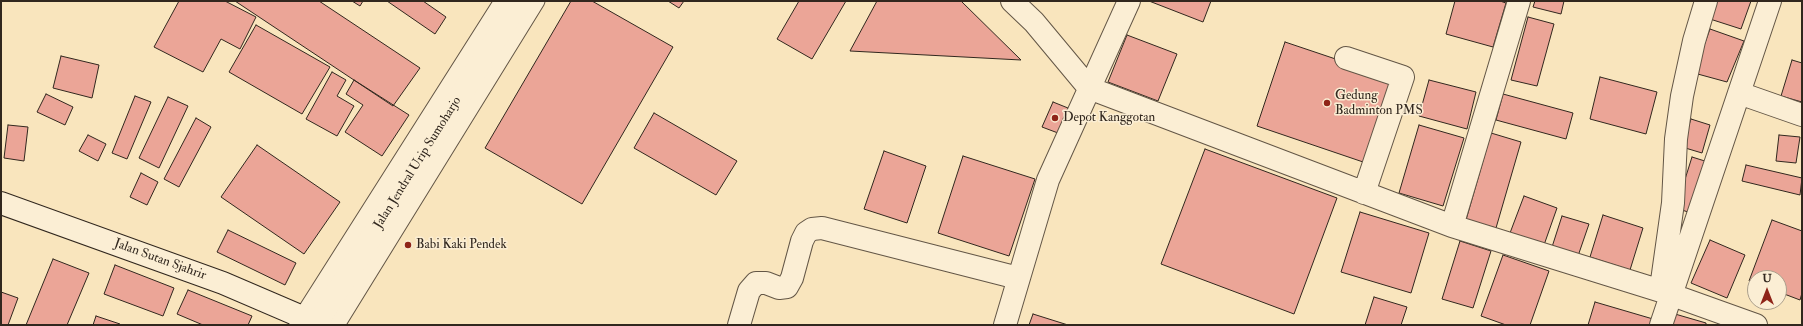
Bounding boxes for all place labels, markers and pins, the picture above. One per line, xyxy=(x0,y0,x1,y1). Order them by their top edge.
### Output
place label: Gedung Badminton PMS xyxy=(1335,88,1423,119)
marker: Gedung Badminton PMS xyxy=(1322,98,1332,108)
place label: Depot Kanggotan xyxy=(1063,110,1155,126)
marker: Depot Kanggotan xyxy=(1050,113,1060,123)
place label: Babi Kaki Pendek xyxy=(416,237,507,253)
marker: Babi Kaki Pendek xyxy=(403,240,413,250)

